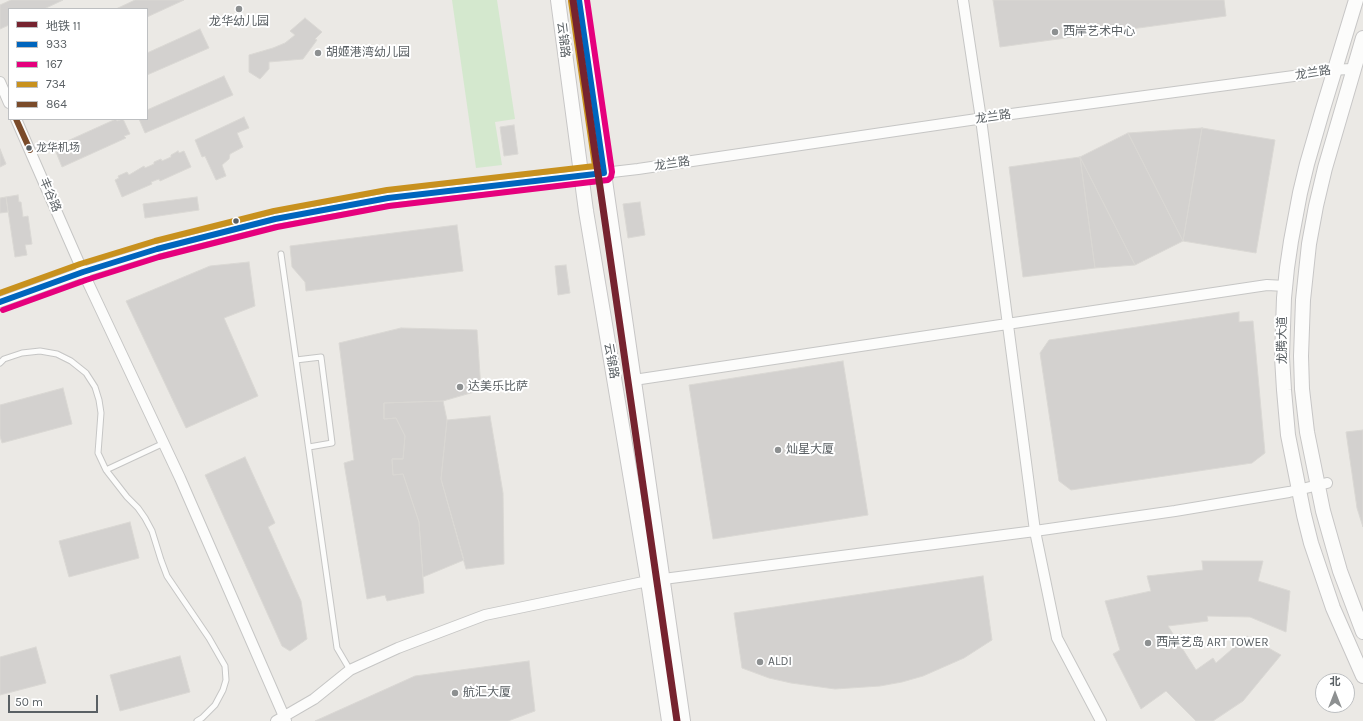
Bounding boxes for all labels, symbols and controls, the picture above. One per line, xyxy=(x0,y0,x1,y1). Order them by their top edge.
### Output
marker: 龙华幼儿园 xyxy=(234,4,244,14)
legend xyxy=(8,8,148,120)
place label: 龙华幼儿园 xyxy=(209,15,269,29)
text: 地铁 11 xyxy=(46,19,81,33)
street label: 云锦路 xyxy=(554,21,572,59)
place label: 西岸艺术中心 xyxy=(1063,25,1135,39)
marker: 西岸艺术中心 xyxy=(1050,27,1060,37)
text: 933 xyxy=(46,37,67,51)
place label: 胡姬港湾幼儿园 xyxy=(326,46,410,60)
marker: 胡姬港湾幼儿园 xyxy=(313,48,323,58)
text: 167 xyxy=(46,57,62,71)
street label: 龙兰路 xyxy=(1294,63,1332,83)
text: 734 xyxy=(46,77,65,91)
text: 864 xyxy=(46,97,67,111)
street label: 龙兰路 xyxy=(974,107,1012,127)
place label: 龙华机场 xyxy=(36,141,80,155)
marker: 龙华机场 xyxy=(24,143,34,153)
street label: 龙兰路 xyxy=(653,154,691,174)
street label: 丰谷路 xyxy=(36,176,64,214)
unlabelled marker xyxy=(231,216,241,226)
street label: 龙腾大道 xyxy=(1276,316,1290,364)
street label: 云锦路 xyxy=(601,342,621,380)
place label: 达美乐比萨 xyxy=(468,380,528,394)
marker: 达美乐比萨 xyxy=(455,382,465,392)
place label: 灿星大厦 xyxy=(786,443,834,457)
marker: 灿星大厦 xyxy=(773,445,783,455)
place label: 西岸艺岛 ART TOWER xyxy=(1156,636,1269,650)
marker: 西岸艺岛 ART TOWER xyxy=(1143,638,1153,648)
place label: ALDI xyxy=(768,655,792,669)
marker: ALDI xyxy=(755,657,765,667)
north arrow xyxy=(1315,673,1355,713)
text: 北 xyxy=(1330,675,1341,688)
place label: 航汇大厦 xyxy=(463,686,511,700)
scale bar xyxy=(10,687,100,713)
marker: 航汇大厦 xyxy=(450,688,460,698)
text: 50 m xyxy=(15,695,43,709)

